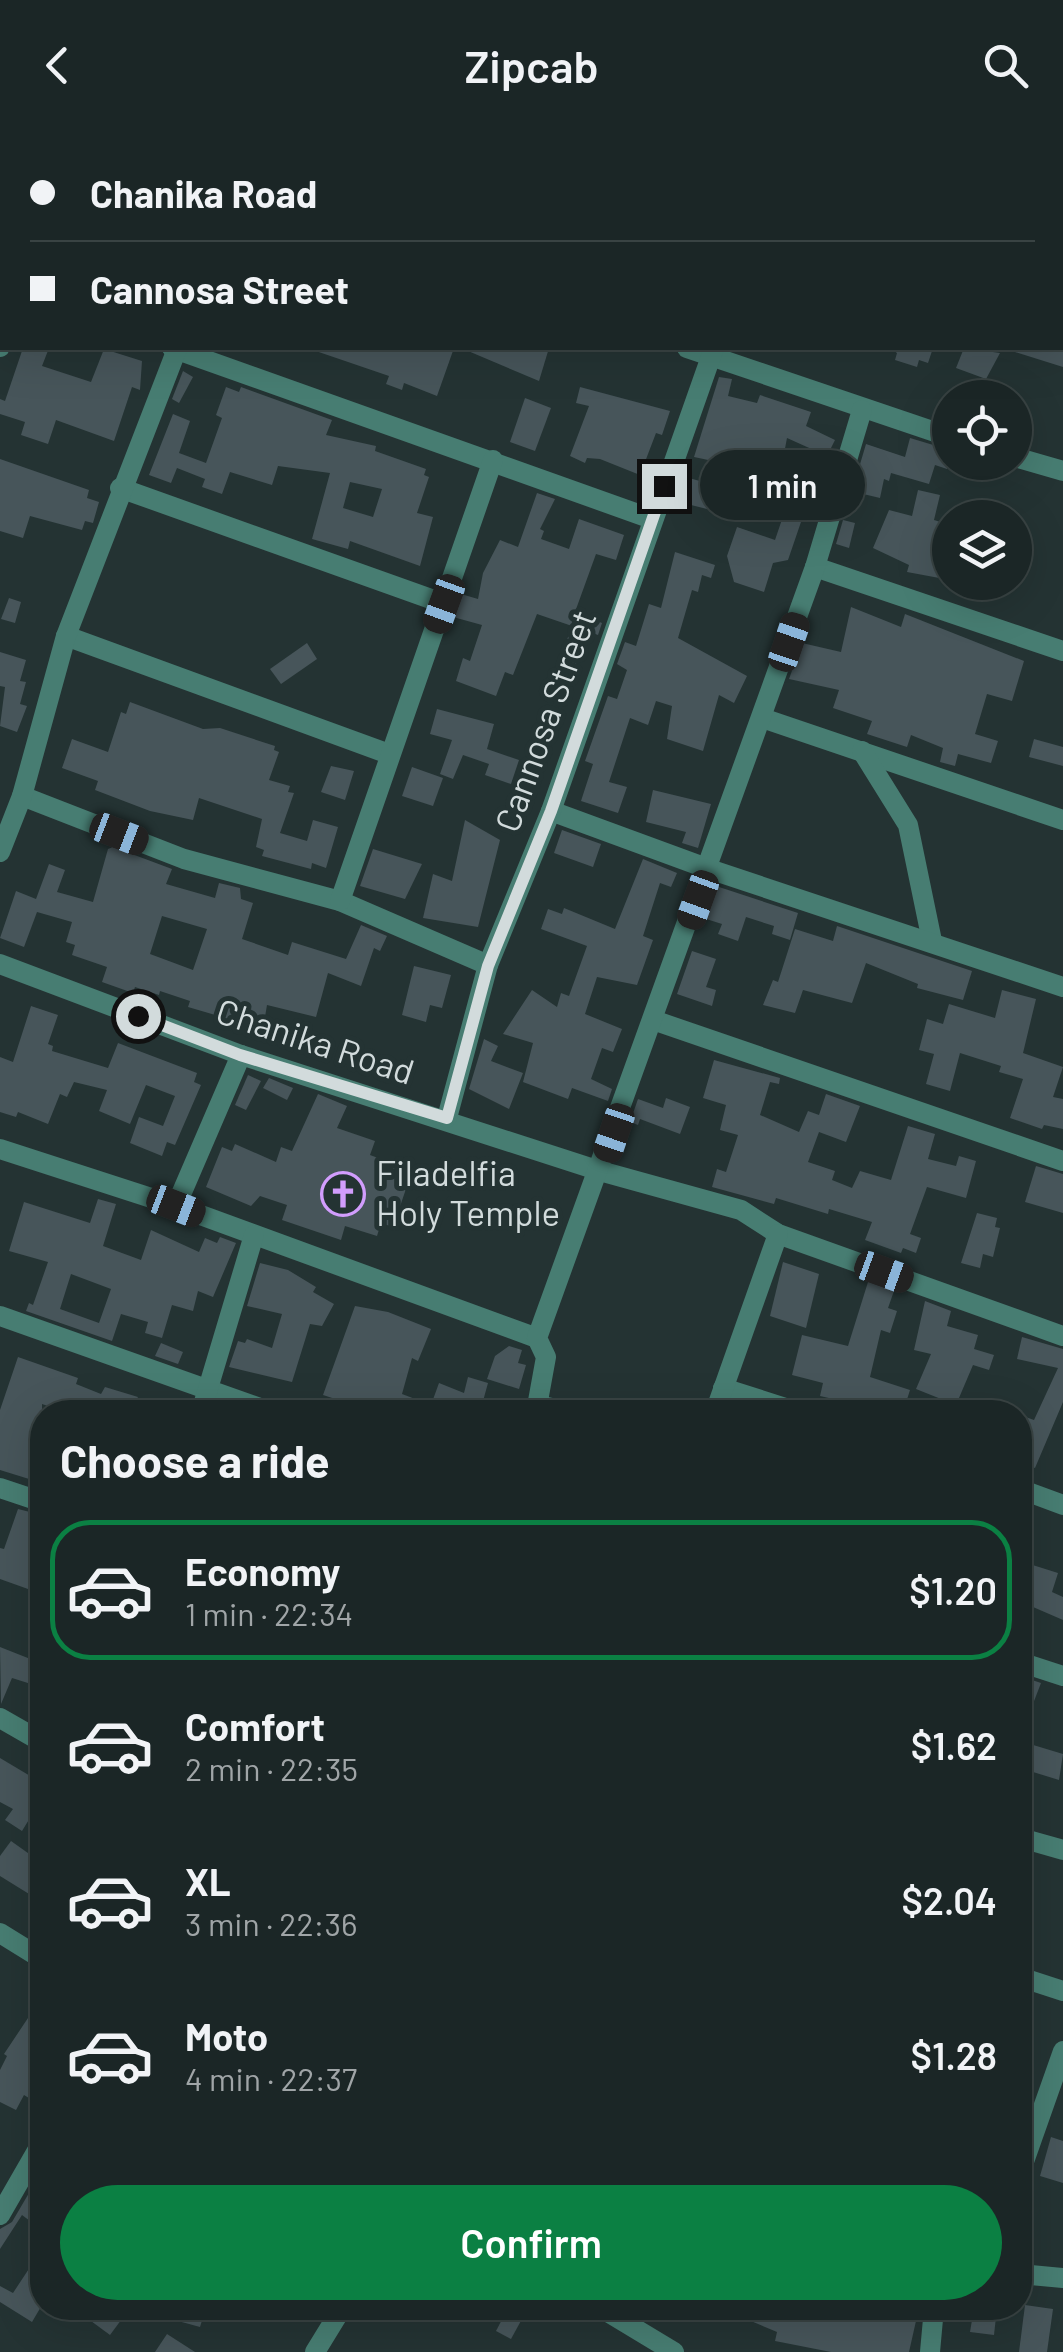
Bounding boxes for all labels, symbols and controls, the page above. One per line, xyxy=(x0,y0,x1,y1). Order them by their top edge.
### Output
icon: back xyxy=(30,38,85,93)
text: Zipcab xyxy=(464,38,599,92)
icon: search xyxy=(978,38,1033,93)
text: Chanika Road xyxy=(90,170,317,216)
text: Cannosa Street xyxy=(90,266,349,312)
map controls xyxy=(932,380,1032,600)
button: locate xyxy=(932,380,1032,480)
callout: 1 min xyxy=(699,451,864,521)
route end xyxy=(642,464,687,509)
text: 1 min xyxy=(748,466,817,504)
button: layers xyxy=(932,500,1032,600)
car xyxy=(420,571,468,637)
street label: Cannosa Street xyxy=(485,604,604,837)
car xyxy=(765,609,813,675)
car xyxy=(86,809,152,859)
car xyxy=(674,867,722,933)
street label: Chanika Road xyxy=(212,988,420,1092)
route start xyxy=(116,994,161,1039)
car xyxy=(590,1100,638,1166)
place label: Filadelfia Holy Temple xyxy=(376,1151,560,1233)
church icon: Filadelfia Holy Temple xyxy=(320,1171,366,1217)
car xyxy=(143,1181,209,1231)
car xyxy=(851,1248,917,1296)
text: Choose a ride xyxy=(60,1433,330,1487)
icon: car xyxy=(65,1545,155,1635)
text: Economy xyxy=(185,1548,340,1594)
text: $1.20 xyxy=(909,1567,997,1613)
text: 1 min · 22:34 xyxy=(185,1594,353,1632)
icon: car xyxy=(65,1700,155,1790)
text: Comfort xyxy=(185,1703,325,1749)
text: $1.62 xyxy=(911,1722,997,1768)
text: 2 min · 22:35 xyxy=(185,1749,358,1787)
icon: car xyxy=(65,1855,155,1945)
text: XL xyxy=(185,1858,231,1904)
text: $2.04 xyxy=(901,1877,997,1923)
text: 3 min · 22:36 xyxy=(185,1904,357,1942)
icon: car xyxy=(65,2010,155,2100)
text: Moto xyxy=(185,2013,268,2059)
text: $1.28 xyxy=(910,2032,997,2078)
text: 4 min · 22:37 xyxy=(185,2059,357,2097)
button: Confirm xyxy=(60,2185,1002,2300)

